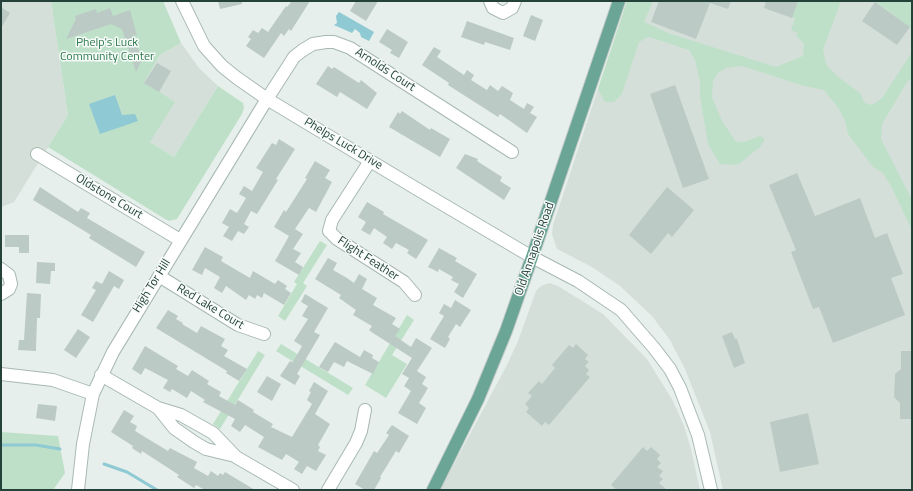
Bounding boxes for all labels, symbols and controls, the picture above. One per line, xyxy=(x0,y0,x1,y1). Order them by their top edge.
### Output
park label: Phelp's Luck Community Center xyxy=(60,36,154,64)
street label: Arnolds Court xyxy=(352,45,418,95)
street label: Phelps Luck Drive xyxy=(301,115,385,173)
street label: Oldstone Court xyxy=(73,171,145,223)
street label: Old Annapolis Road xyxy=(512,200,558,298)
street label: Flight Feather xyxy=(335,234,401,284)
street label: High Tor Hill xyxy=(130,256,174,316)
street label: Red Lake Court xyxy=(174,281,246,333)

